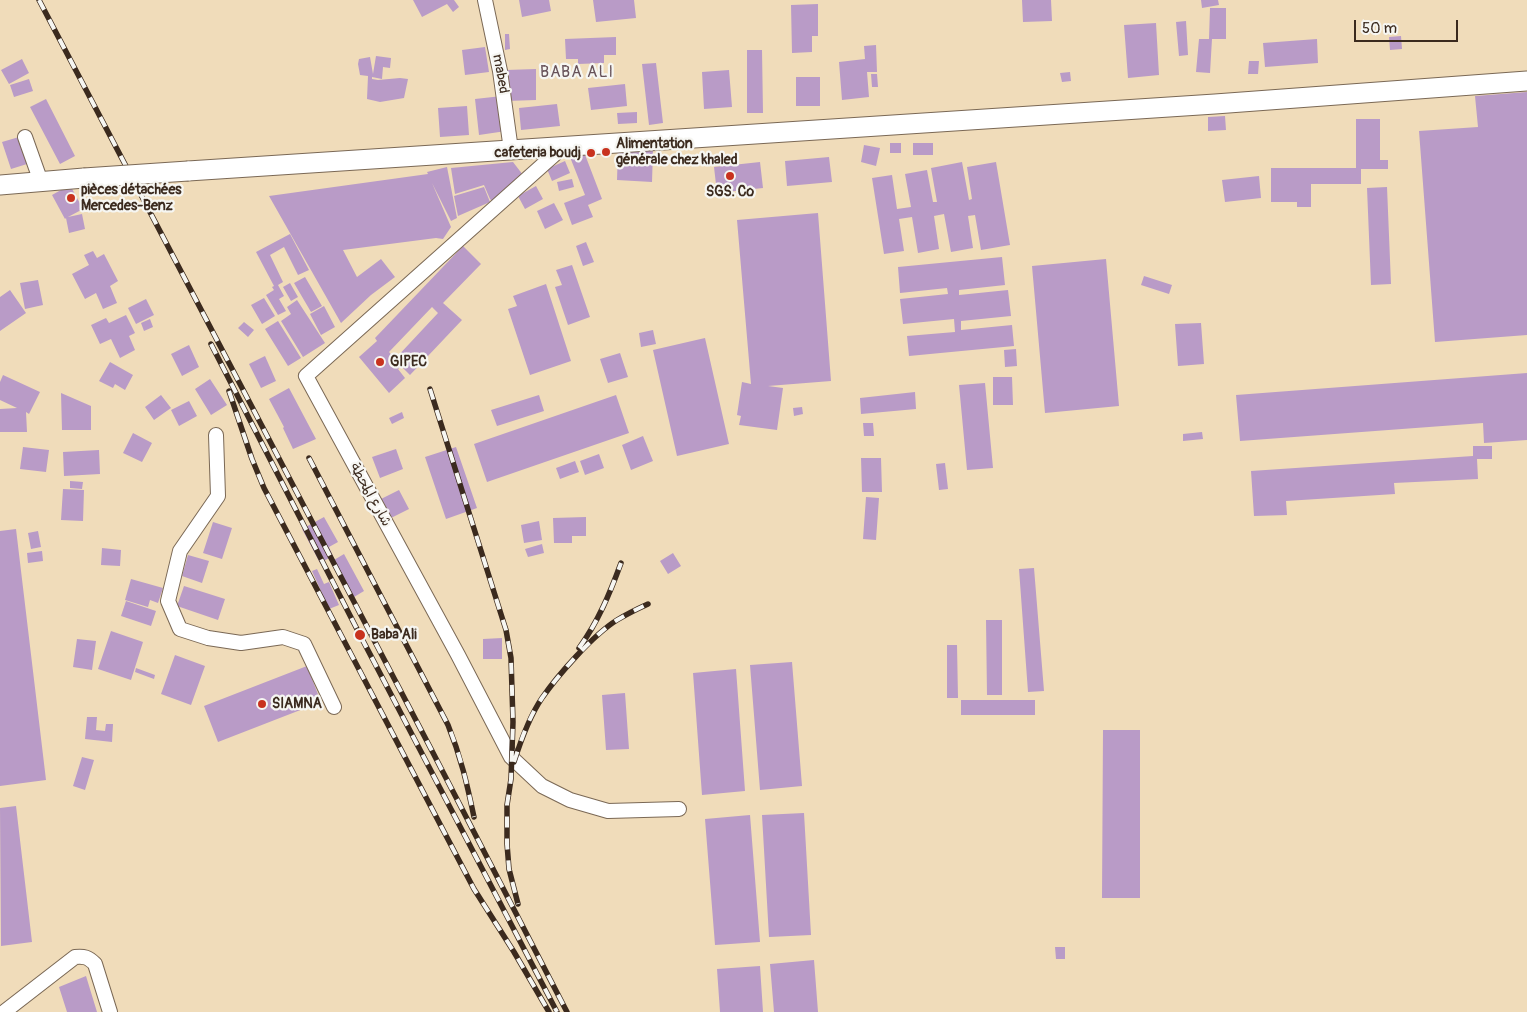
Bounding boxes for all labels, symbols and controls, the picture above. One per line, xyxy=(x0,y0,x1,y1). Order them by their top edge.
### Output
scale bar xyxy=(1357,10,1461,42)
text: 50 m xyxy=(1362,19,1397,38)
street label: mabed xyxy=(488,53,512,95)
district label: BABA ALI xyxy=(539,63,615,83)
place label: Alimentation générale chez khaled xyxy=(616,136,738,168)
place label: cafeteria boudj xyxy=(495,145,581,161)
marker: Alimentation générale chez khaled xyxy=(600,146,612,158)
marker: cafeteria boudj xyxy=(585,147,597,159)
marker: SGS. Co xyxy=(724,170,736,182)
place label: pièces détachées Mercedes-Benz xyxy=(81,182,182,214)
place label: SGS. Co xyxy=(706,184,754,200)
marker: pièces détachées Mercedes-Benz xyxy=(65,192,77,204)
place label: GIPEC xyxy=(390,354,427,370)
marker: GIPEC xyxy=(374,356,386,368)
street label: شارع المحطة xyxy=(346,460,394,530)
place label: Baba Ali xyxy=(371,627,417,643)
marker: Baba Ali xyxy=(353,628,367,642)
place label: SIAMNA xyxy=(272,696,322,712)
marker: SIAMNA xyxy=(256,698,268,710)

